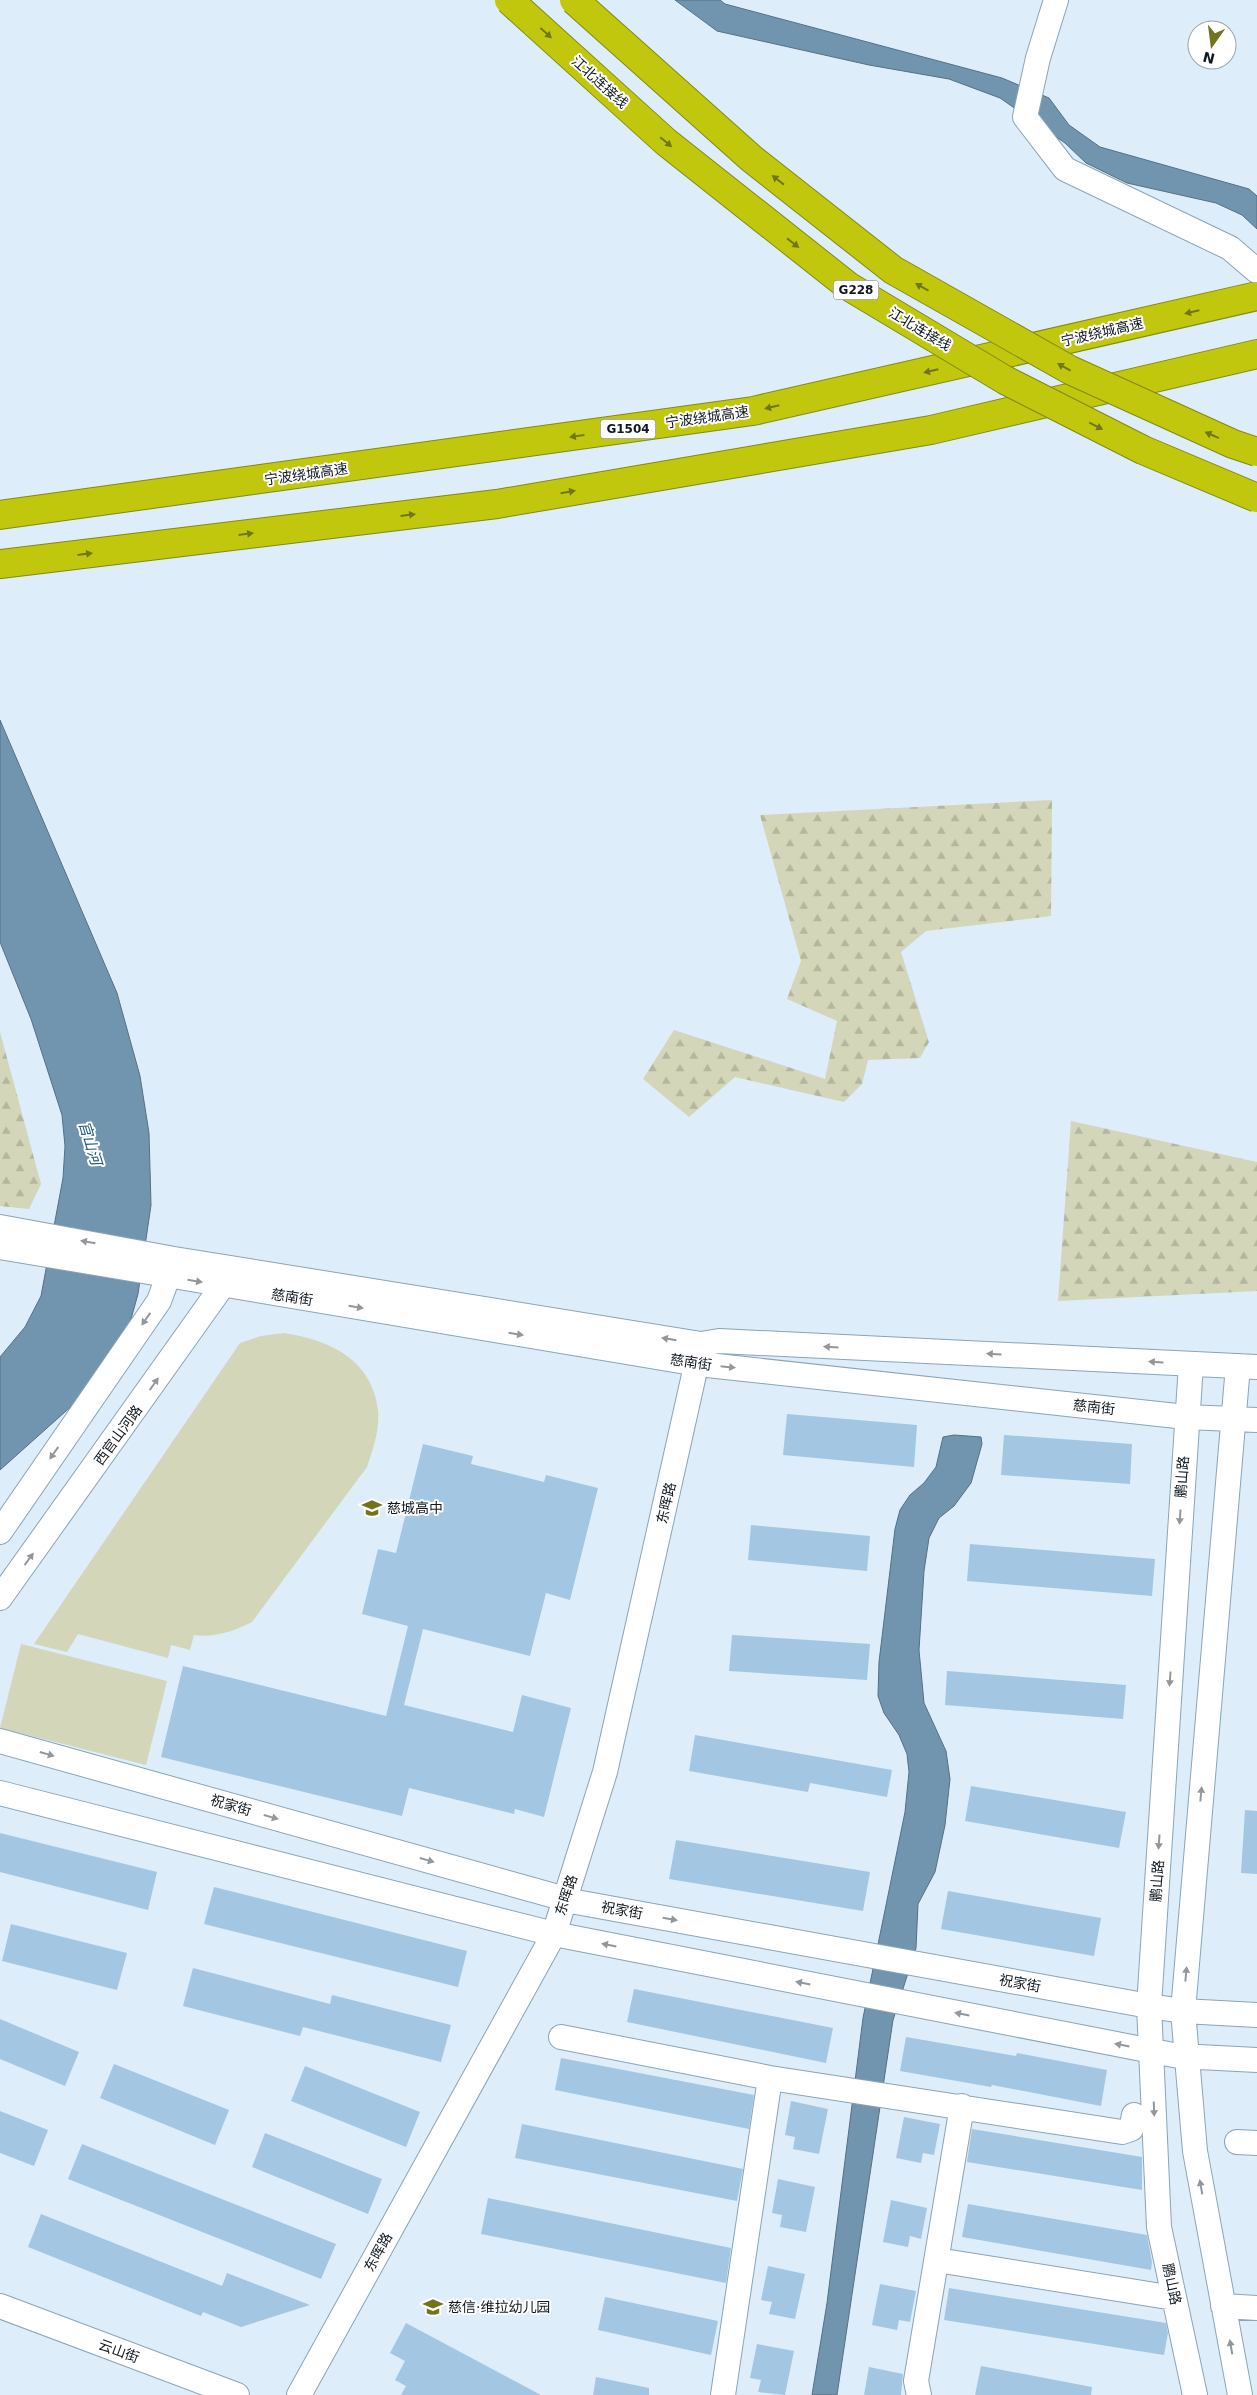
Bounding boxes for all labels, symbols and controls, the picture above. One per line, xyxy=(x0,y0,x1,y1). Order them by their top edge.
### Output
north arrow xyxy=(1187,20,1237,70)
one-way arrow xyxy=(539,27,551,39)
text: N xyxy=(1201,48,1216,67)
street label: 江北连接线 xyxy=(569,53,631,111)
one-way arrow xyxy=(659,136,672,147)
one-way arrow xyxy=(772,174,785,185)
one-way arrow xyxy=(787,237,800,248)
road number: G228 xyxy=(834,280,878,300)
one-way arrow xyxy=(915,283,930,291)
street label: 江北连接线 xyxy=(886,304,954,354)
one-way arrow xyxy=(1184,308,1199,316)
street label: 宁波绕城高速 xyxy=(1059,315,1145,349)
one-way arrow xyxy=(1057,363,1071,371)
one-way arrow xyxy=(923,367,938,375)
street label: 宁波绕城高速 xyxy=(664,403,750,431)
one-way arrow xyxy=(765,403,780,411)
road number: G1504 xyxy=(600,419,656,438)
one-way arrow xyxy=(1089,422,1104,430)
one-way arrow xyxy=(1205,430,1219,438)
one-way arrow xyxy=(569,432,585,440)
street label: 宁波绕城高速 xyxy=(263,460,349,488)
one-way arrow xyxy=(561,487,577,495)
one-way arrow xyxy=(400,511,416,519)
one-way arrow xyxy=(239,530,255,538)
one-way arrow xyxy=(77,550,93,558)
water label: 官山河 xyxy=(75,1119,106,1170)
one-way arrow xyxy=(80,1238,96,1246)
one-way arrow xyxy=(188,1278,204,1286)
street label: 慈南街 xyxy=(270,1286,314,1308)
one-way arrow xyxy=(348,1304,364,1312)
one-way arrow xyxy=(141,1312,151,1325)
one-way arrow xyxy=(509,1330,525,1338)
one-way arrow xyxy=(661,1334,677,1342)
one-way arrow xyxy=(823,1342,839,1350)
one-way arrow xyxy=(985,1350,1001,1358)
street label: 慈南街 xyxy=(669,1351,713,1373)
one-way arrow xyxy=(1148,1358,1164,1366)
one-way arrow xyxy=(721,1363,737,1371)
one-way arrow xyxy=(149,1377,159,1391)
street label: 慈南街 xyxy=(1072,1397,1116,1417)
street label: 西官山河路 xyxy=(91,1402,145,1468)
one-way arrow xyxy=(49,1446,59,1459)
street label: 鹏山路 xyxy=(1173,1455,1191,1499)
street label: 东晖路 xyxy=(653,1481,679,1525)
school or university icon: 慈城高中 xyxy=(361,1497,383,1519)
place label: 慈城高中 xyxy=(387,1500,443,1516)
one-way arrow xyxy=(1175,1510,1183,1526)
one-way arrow xyxy=(23,1553,34,1566)
one-way arrow xyxy=(1165,1672,1173,1688)
one-way arrow xyxy=(39,1750,55,1758)
one-way arrow xyxy=(1198,1786,1206,1802)
street label: 祝家街 xyxy=(209,1792,253,1818)
one-way arrow xyxy=(263,1813,278,1821)
one-way arrow xyxy=(1155,1834,1163,1850)
one-way arrow xyxy=(420,1857,435,1865)
street label: 鹏山路 xyxy=(1148,1859,1166,1903)
street label: 东晖路 xyxy=(552,1873,580,1917)
street label: 祝家街 xyxy=(600,1898,644,1922)
one-way arrow xyxy=(663,1915,679,1923)
one-way arrow xyxy=(601,1941,617,1949)
one-way arrow xyxy=(1182,1965,1190,1981)
street label: 祝家街 xyxy=(998,1971,1042,1995)
one-way arrow xyxy=(795,1979,810,1987)
one-way arrow xyxy=(955,2010,970,2018)
one-way arrow xyxy=(1114,2041,1129,2049)
one-way arrow xyxy=(1151,2101,1159,2117)
one-way arrow xyxy=(1197,2179,1205,2195)
street label: 东晖路 xyxy=(361,2230,395,2274)
street label: 鹏山路 xyxy=(1160,2262,1184,2306)
school or university icon: 慈信·维拉幼儿园 xyxy=(422,2296,444,2318)
place label: 慈信·维拉幼儿园 xyxy=(448,2299,550,2315)
street label: 云山街 xyxy=(97,2336,141,2366)
one-way arrow xyxy=(1226,2339,1234,2355)

